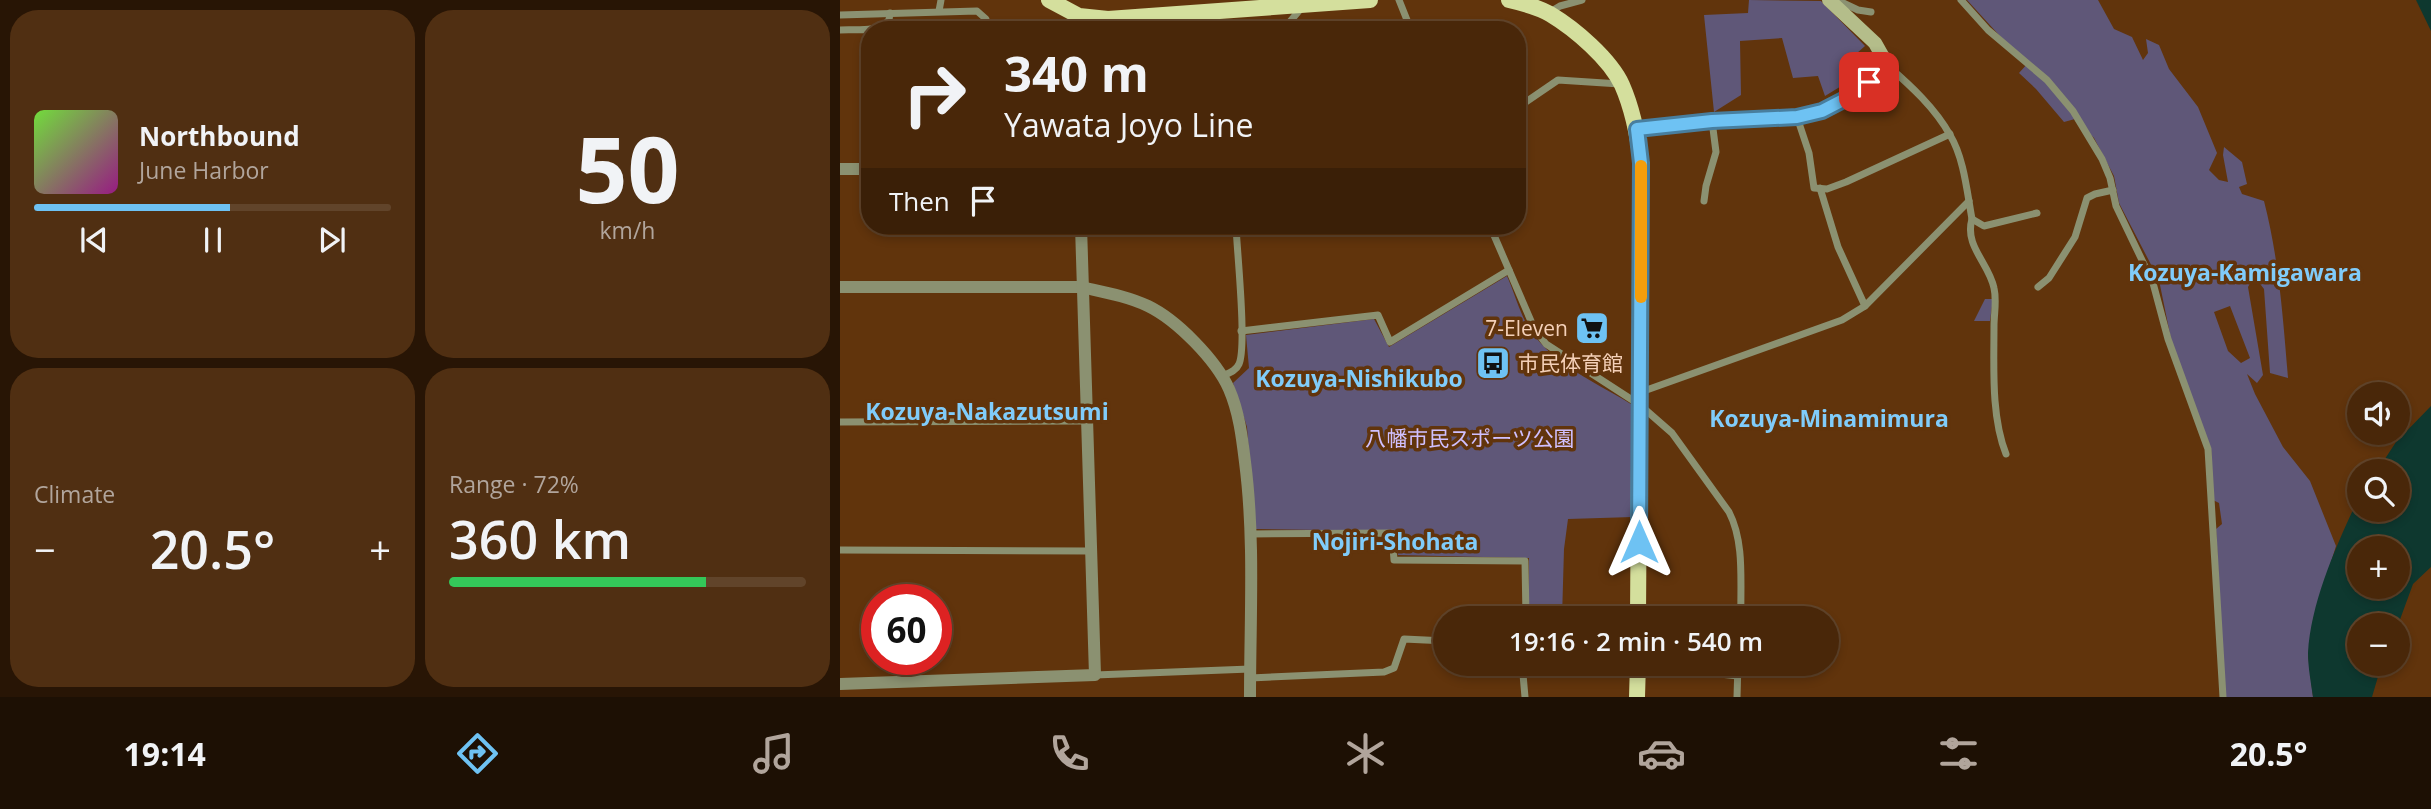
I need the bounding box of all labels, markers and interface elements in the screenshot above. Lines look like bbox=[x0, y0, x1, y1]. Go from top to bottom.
text: 340 m bbox=[1004, 40, 1149, 106]
icon: right bbox=[889, 49, 980, 140]
pin bbox=[1839, 52, 1899, 112]
icon: arrive bbox=[1850, 63, 1888, 101]
text: Yawata Joyo Line bbox=[1004, 103, 1254, 146]
text: 50 bbox=[575, 106, 680, 230]
text: Northbound bbox=[139, 118, 300, 154]
text: June Harbor bbox=[139, 154, 269, 186]
icon: arrive bbox=[964, 182, 1002, 220]
text: Then bbox=[889, 183, 950, 219]
text: km/h bbox=[600, 214, 655, 246]
icon: previous bbox=[75, 221, 113, 259]
icon: pause bbox=[194, 221, 232, 259]
icon: next bbox=[313, 221, 351, 259]
district label: Kozuya-Kamigawara bbox=[2128, 256, 2362, 288]
supermarket icon: 7-Eleven bbox=[1573, 309, 1611, 347]
place label: 7-Eleven bbox=[1485, 314, 1568, 342]
bus stop icon: 市民体育館 bbox=[1474, 344, 1512, 382]
place label: 市民体育館 bbox=[1518, 349, 1623, 377]
district label: Kozuya-Nishikubo bbox=[1255, 362, 1463, 394]
map controls bbox=[2347, 382, 2410, 676]
button: sound bbox=[2347, 382, 2410, 445]
district label: Kozuya-Nakazutsumi bbox=[865, 395, 1109, 427]
district label: Kozuya-Minamimura bbox=[1709, 402, 1949, 434]
park label: 八幡市民スポーツ公園 bbox=[1365, 424, 1575, 452]
button: search bbox=[2347, 459, 2410, 522]
text: Range · 72% bbox=[449, 468, 579, 500]
text: Climate bbox=[34, 478, 115, 510]
text: 360 km bbox=[449, 503, 631, 574]
position arrow bbox=[1602, 505, 1676, 579]
text: 20.5° bbox=[150, 513, 275, 584]
text: − bbox=[34, 523, 56, 575]
text: + bbox=[369, 523, 391, 575]
district label: Nojiri-Shohata bbox=[1312, 525, 1478, 557]
button: + bbox=[2347, 536, 2410, 599]
speed limit sign: 60 bbox=[861, 584, 952, 675]
button: − bbox=[2347, 613, 2410, 676]
text: 19:16 · 2 min · 540 m bbox=[1509, 623, 1763, 659]
icon: directions bbox=[453, 729, 502, 778]
icon: music bbox=[749, 729, 798, 778]
icon: phone bbox=[1045, 729, 1094, 778]
icon: climate bbox=[1341, 729, 1390, 778]
icon: car bbox=[1637, 729, 1686, 778]
icon: filters bbox=[1934, 729, 1983, 778]
text: 19:14 bbox=[124, 732, 206, 775]
text: 20.5° bbox=[2230, 732, 2307, 775]

